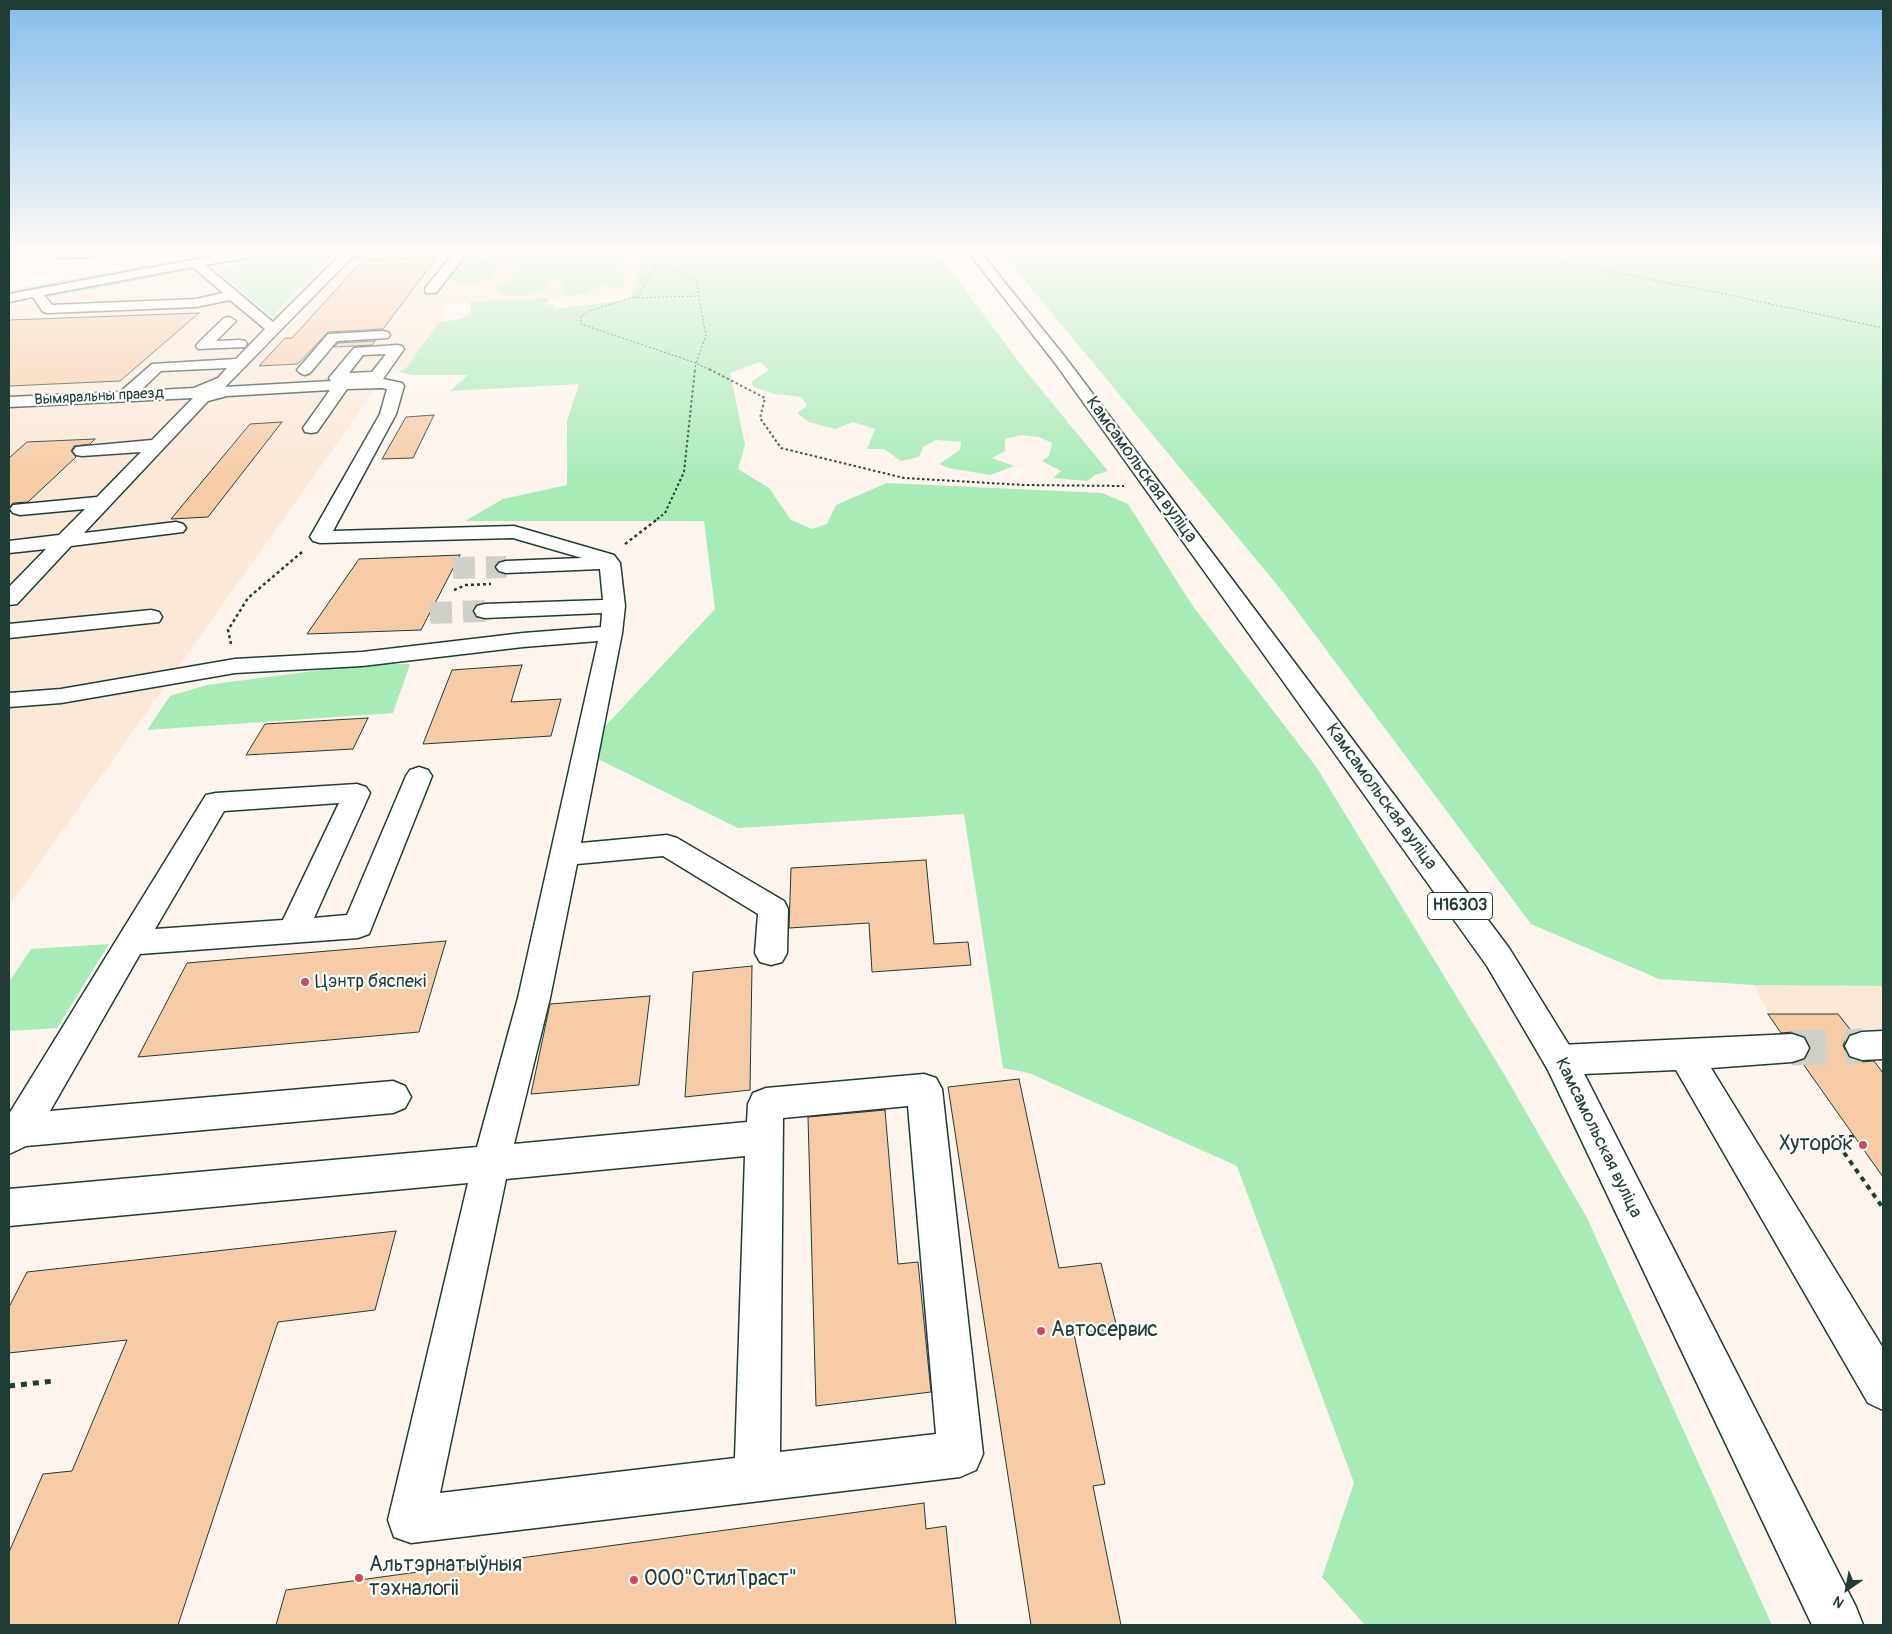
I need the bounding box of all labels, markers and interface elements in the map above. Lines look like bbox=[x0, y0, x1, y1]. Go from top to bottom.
street label: Вымяральны праезд bbox=[34, 385, 164, 409]
street label: Камсамольская вуліца bbox=[1081, 393, 1201, 547]
street label: Камсамольская вуліца bbox=[1321, 720, 1441, 874]
road number: Н16303 bbox=[1428, 892, 1492, 919]
place label: Цэнтр бяспекі bbox=[315, 971, 426, 993]
marker: Цэнтр бяспекі bbox=[299, 976, 311, 988]
street label: Камсамольская вуліца bbox=[1550, 1054, 1646, 1222]
place label: Хуторок bbox=[1779, 1132, 1853, 1158]
marker: Хуторок bbox=[1857, 1139, 1869, 1151]
place label: Автосервис bbox=[1051, 1318, 1158, 1344]
marker: Автосервис bbox=[1035, 1325, 1047, 1337]
place label: Альтэрнатыўныя тэхналогіі bbox=[369, 1553, 522, 1603]
north arrow bbox=[1822, 1564, 1872, 1614]
place label: ООО"СтилТраст" bbox=[644, 1567, 797, 1593]
marker: Альтэрнатыўныя тэхналогіі bbox=[353, 1572, 365, 1584]
marker: ООО"СтилТраст" bbox=[628, 1574, 640, 1586]
text: N bbox=[1830, 1592, 1847, 1612]

